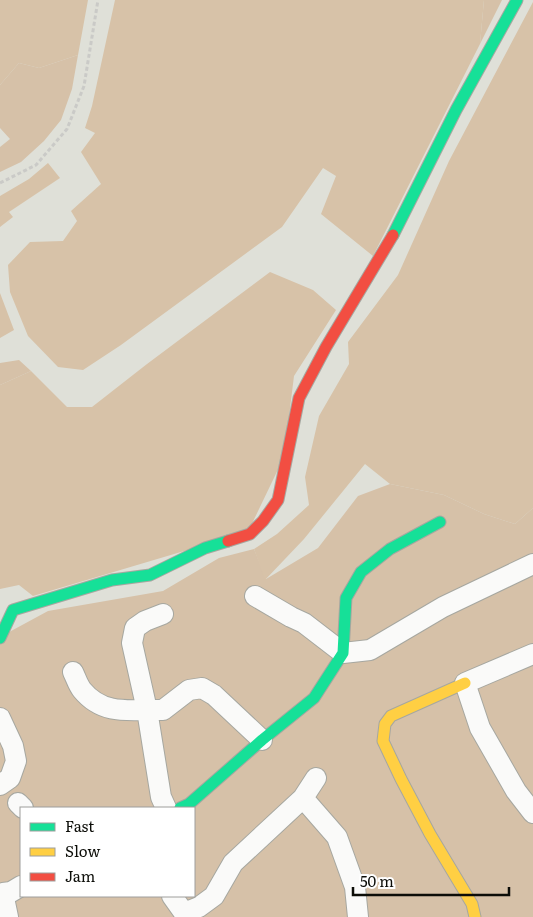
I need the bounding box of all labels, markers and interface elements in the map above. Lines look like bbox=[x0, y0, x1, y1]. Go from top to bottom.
legend bbox=[20, 807, 195, 897]
text: Fast bbox=[65, 814, 94, 837]
text: Slow bbox=[65, 839, 100, 862]
text: Jam bbox=[65, 864, 96, 887]
scale bar bbox=[353, 864, 509, 896]
text: 50 m bbox=[360, 869, 394, 892]

